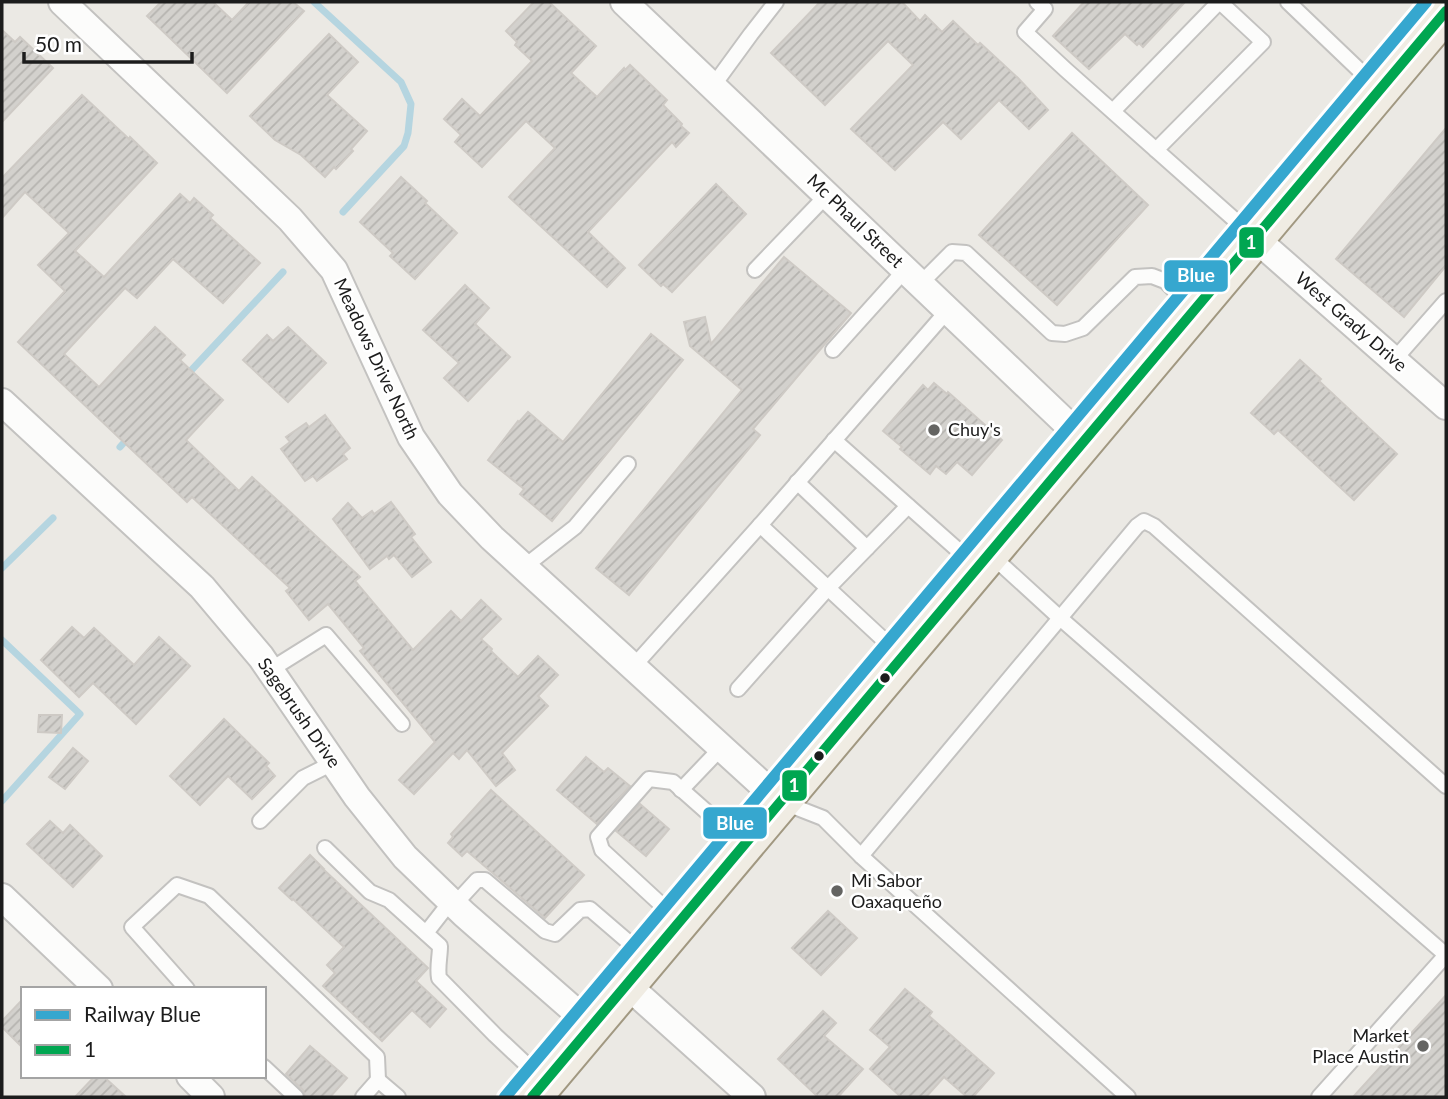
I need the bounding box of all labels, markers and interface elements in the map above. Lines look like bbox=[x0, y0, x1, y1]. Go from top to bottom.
scale bar bbox=[24, 21, 192, 65]
text: 50 m bbox=[35, 31, 82, 56]
street label: Mc Phaul Street bbox=[803, 169, 909, 272]
line badge: 1 bbox=[1238, 226, 1265, 259]
text: 1 bbox=[1245, 230, 1257, 253]
line badge: Blue bbox=[1163, 259, 1229, 293]
text: Blue bbox=[1177, 263, 1215, 286]
street label: West Grady Drive bbox=[1291, 267, 1412, 376]
street label: Meadows Drive North bbox=[330, 274, 424, 443]
place label: Chuy's bbox=[948, 418, 1001, 440]
marker: Chuy's bbox=[926, 422, 942, 438]
street label: Sagebrush Drive bbox=[254, 653, 346, 772]
unlabelled marker bbox=[878, 671, 892, 685]
unlabelled marker bbox=[812, 749, 826, 763]
line badge: 1 bbox=[781, 769, 808, 802]
text: 1 bbox=[788, 773, 800, 796]
line badge: Blue bbox=[702, 806, 768, 840]
text: Blue bbox=[716, 811, 754, 834]
place label: Mi Sabor Oaxaqueño bbox=[851, 869, 942, 912]
marker: Mi Sabor Oaxaqueño bbox=[829, 883, 845, 899]
legend bbox=[21, 987, 266, 1078]
text: Railway Blue bbox=[84, 1001, 201, 1026]
place label: Market Place Austin bbox=[1312, 1024, 1410, 1067]
text: 1 bbox=[84, 1036, 96, 1061]
marker: Market Place Austin bbox=[1415, 1038, 1431, 1054]

